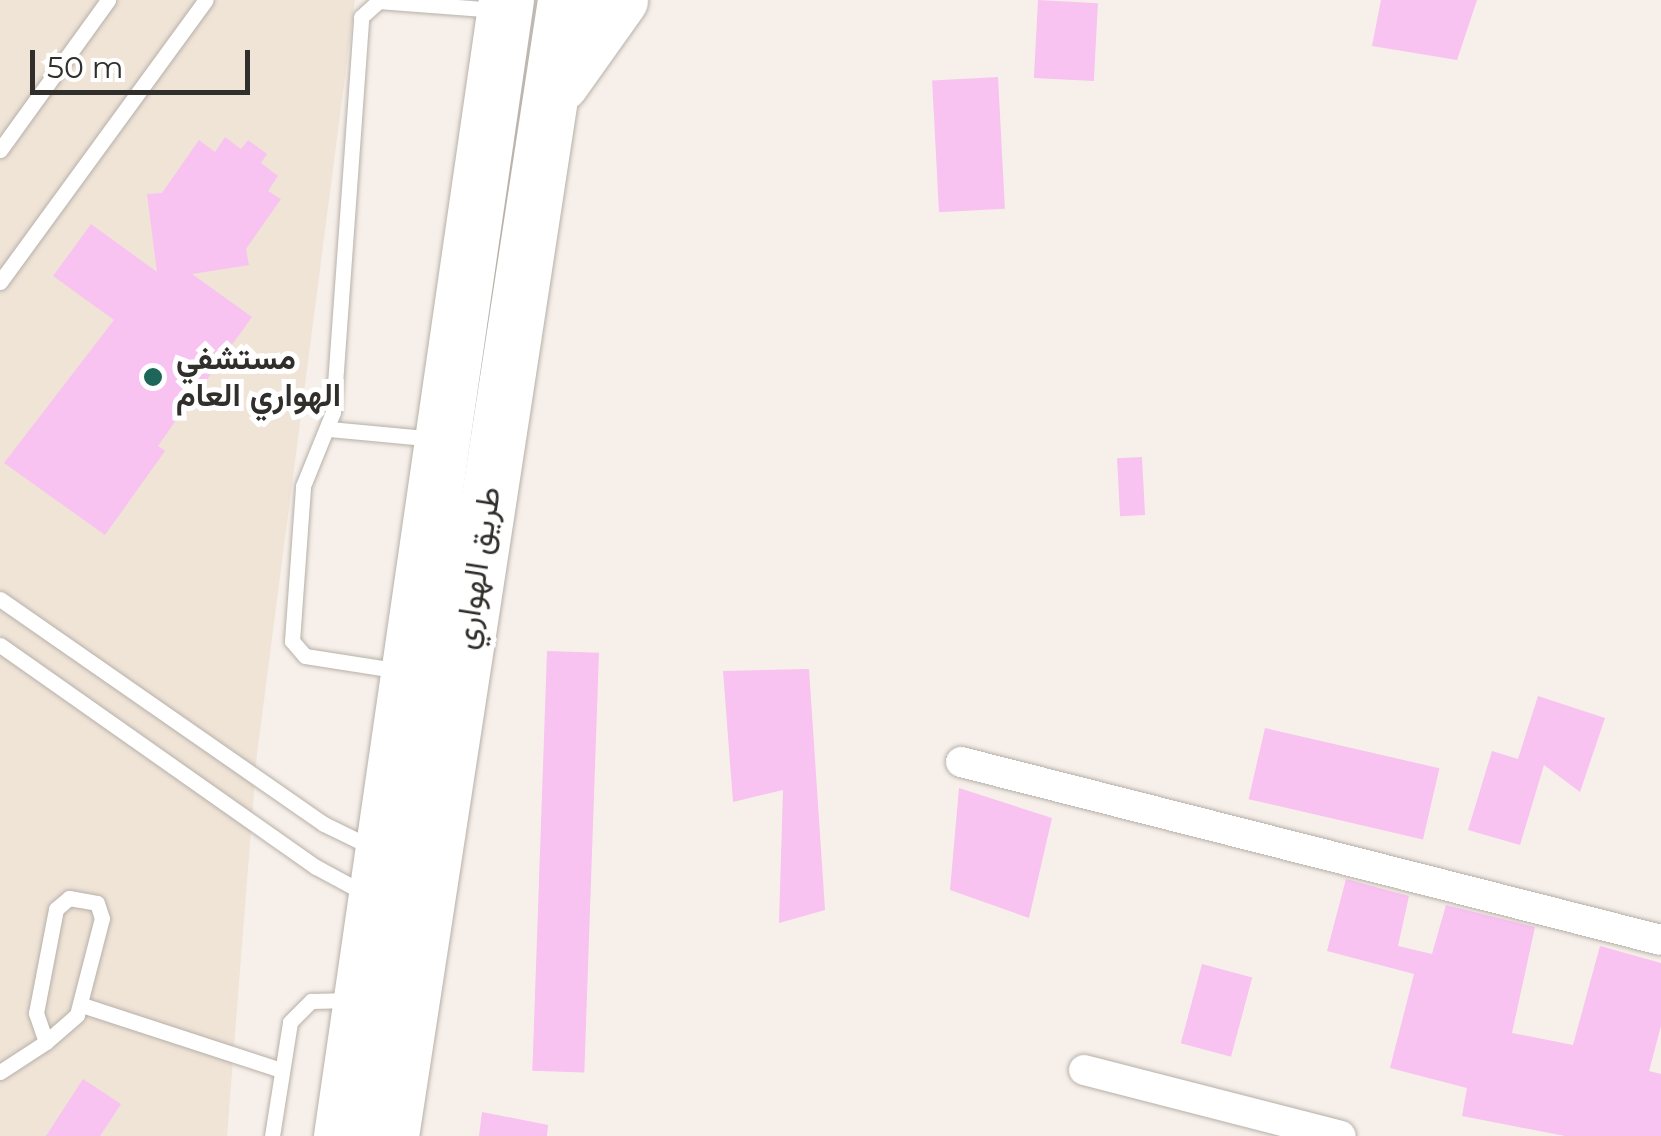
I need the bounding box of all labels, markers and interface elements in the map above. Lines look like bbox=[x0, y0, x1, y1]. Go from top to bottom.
scale bar bbox=[35, 30, 255, 92]
text: 50 m bbox=[47, 49, 124, 86]
place label: مستشفي الهواري العام bbox=[176, 340, 341, 415]
marker: مستشفي الهواري العام bbox=[140, 364, 166, 390]
street label: طريق الهواري bbox=[445, 484, 509, 652]

